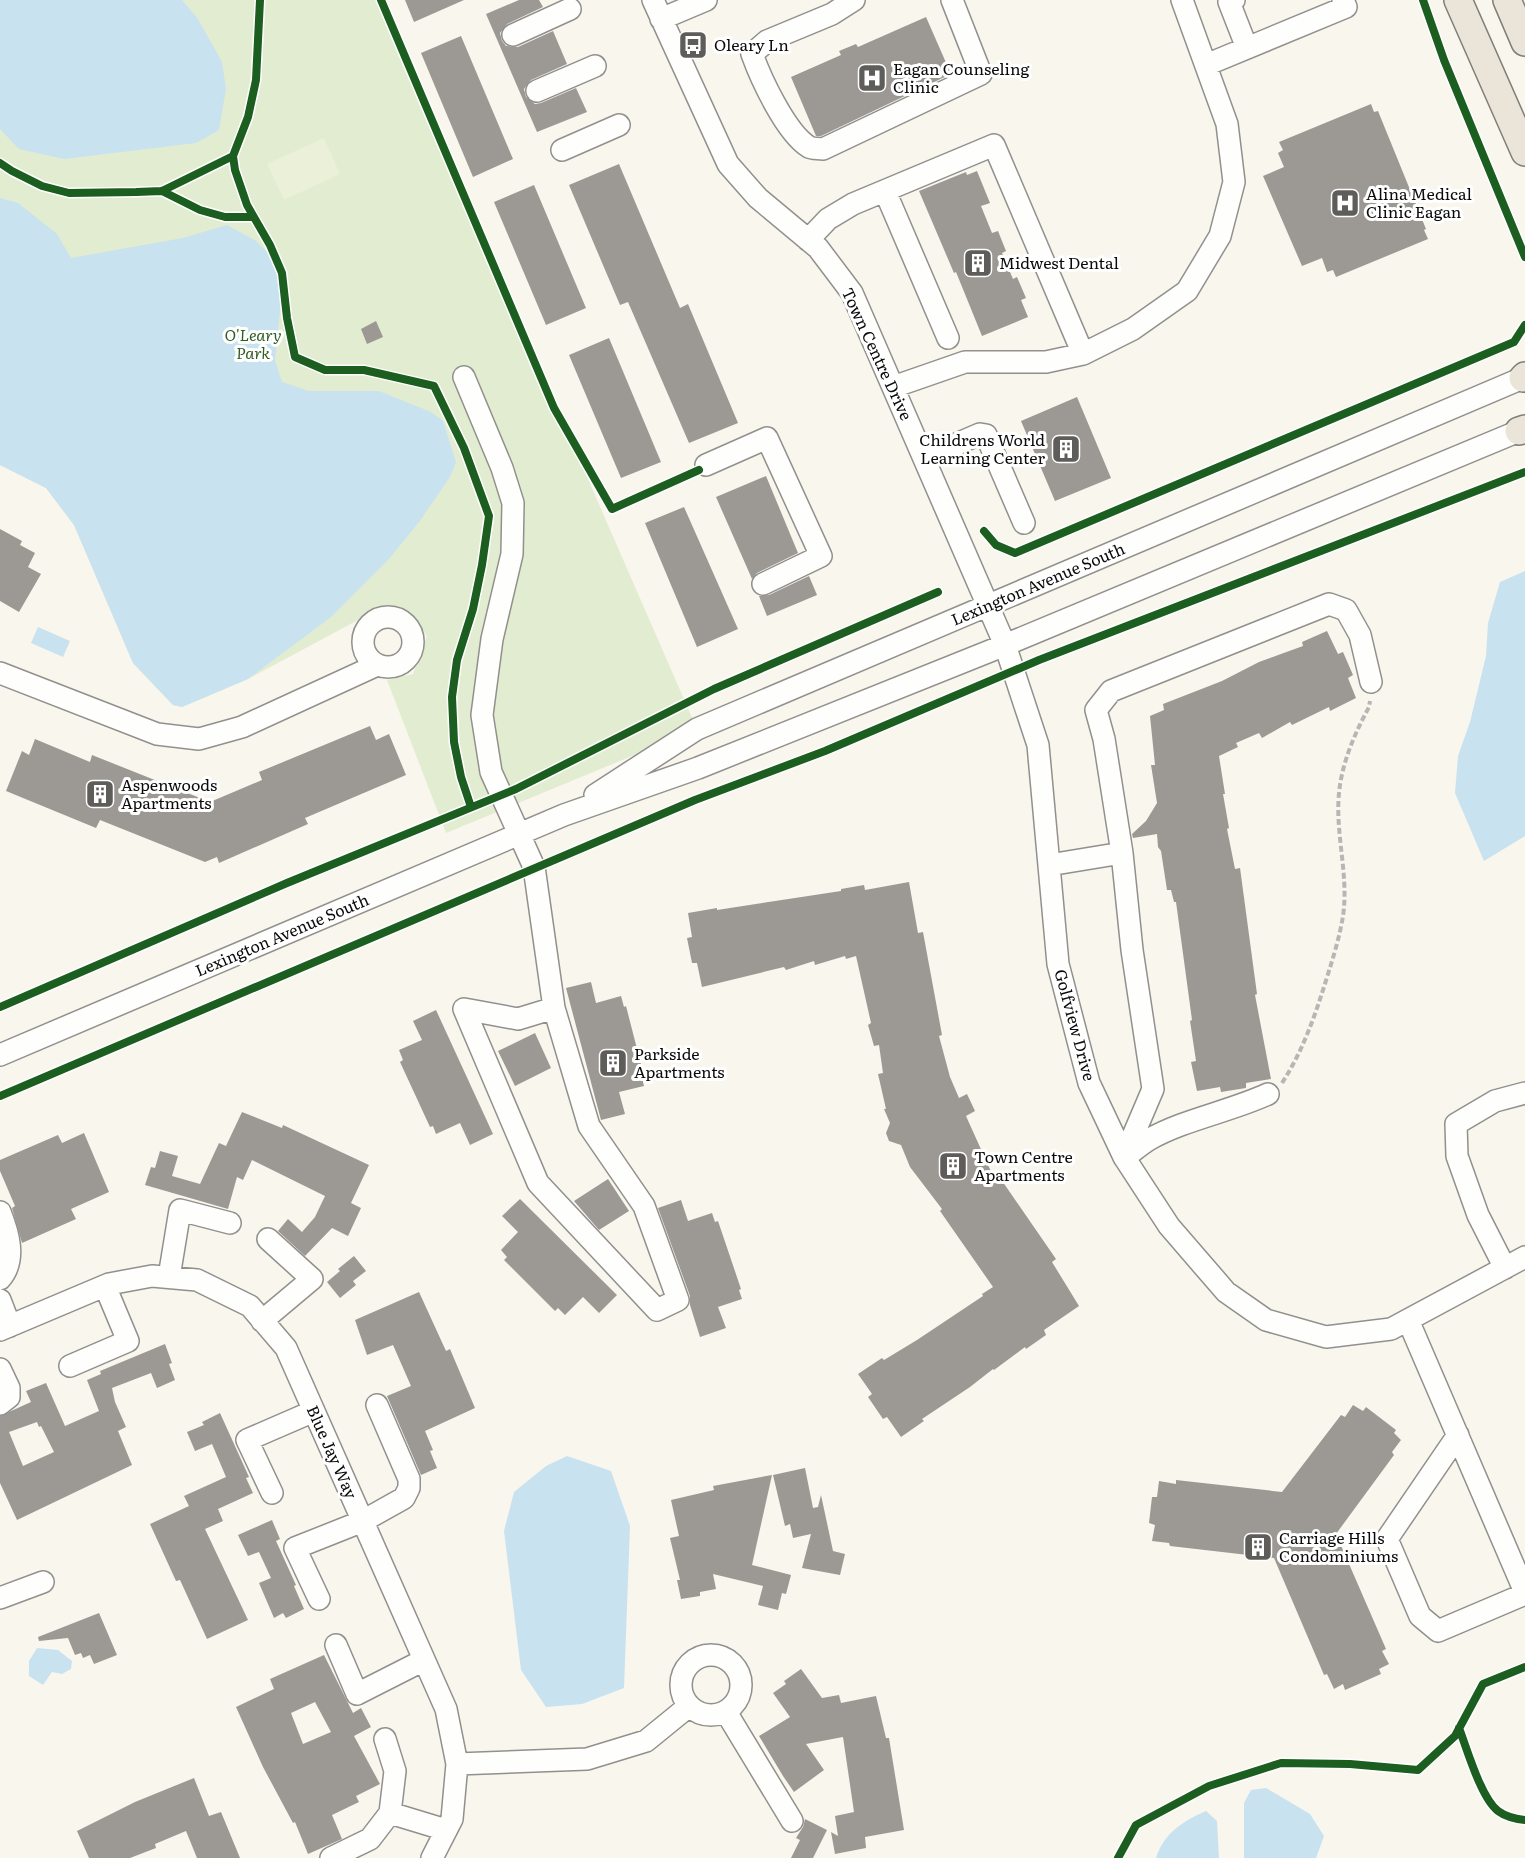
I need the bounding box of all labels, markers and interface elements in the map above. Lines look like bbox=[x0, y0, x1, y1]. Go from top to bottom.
bus stop icon: Oleary Ln bbox=[677, 29, 709, 61]
place label: Oleary Ln bbox=[714, 32, 789, 56]
place label: Eagan Counseling Clinic bbox=[893, 56, 1029, 98]
hospital icon: Eagan Counseling Clinic bbox=[856, 62, 888, 94]
place label: Alina Medical Clinic Eagan bbox=[1366, 181, 1472, 223]
hospital icon: Alina Medical Clinic Eagan bbox=[1329, 187, 1361, 219]
building icon: Midwest Dental bbox=[962, 247, 994, 279]
place label: Midwest Dental bbox=[999, 250, 1119, 274]
street label: Town Centre Drive bbox=[837, 283, 919, 424]
park label: O'Leary Park bbox=[224, 322, 282, 364]
place label: Childrens World Learning Center bbox=[919, 427, 1045, 469]
building icon: Childrens World Learning Center bbox=[1050, 433, 1082, 465]
street label: Lexington Avenue South bbox=[947, 535, 1129, 631]
place label: Aspenwoods Apartments bbox=[121, 772, 217, 814]
building icon: Aspenwoods Apartments bbox=[84, 778, 116, 810]
street label: Lexington Avenue South bbox=[191, 886, 373, 982]
street label: Golfview Drive bbox=[1050, 966, 1102, 1083]
place label: Parkside Apartments bbox=[634, 1041, 725, 1083]
building icon: Parkside Apartments bbox=[597, 1047, 629, 1079]
place label: Town Centre Apartments bbox=[974, 1144, 1073, 1186]
building icon: Town Centre Apartments bbox=[937, 1150, 969, 1182]
street label: Blue Jay Way bbox=[302, 1401, 365, 1503]
place label: Carriage Hills Condominiums bbox=[1279, 1525, 1398, 1567]
building icon: Carriage Hills Condominiums bbox=[1242, 1531, 1274, 1563]

